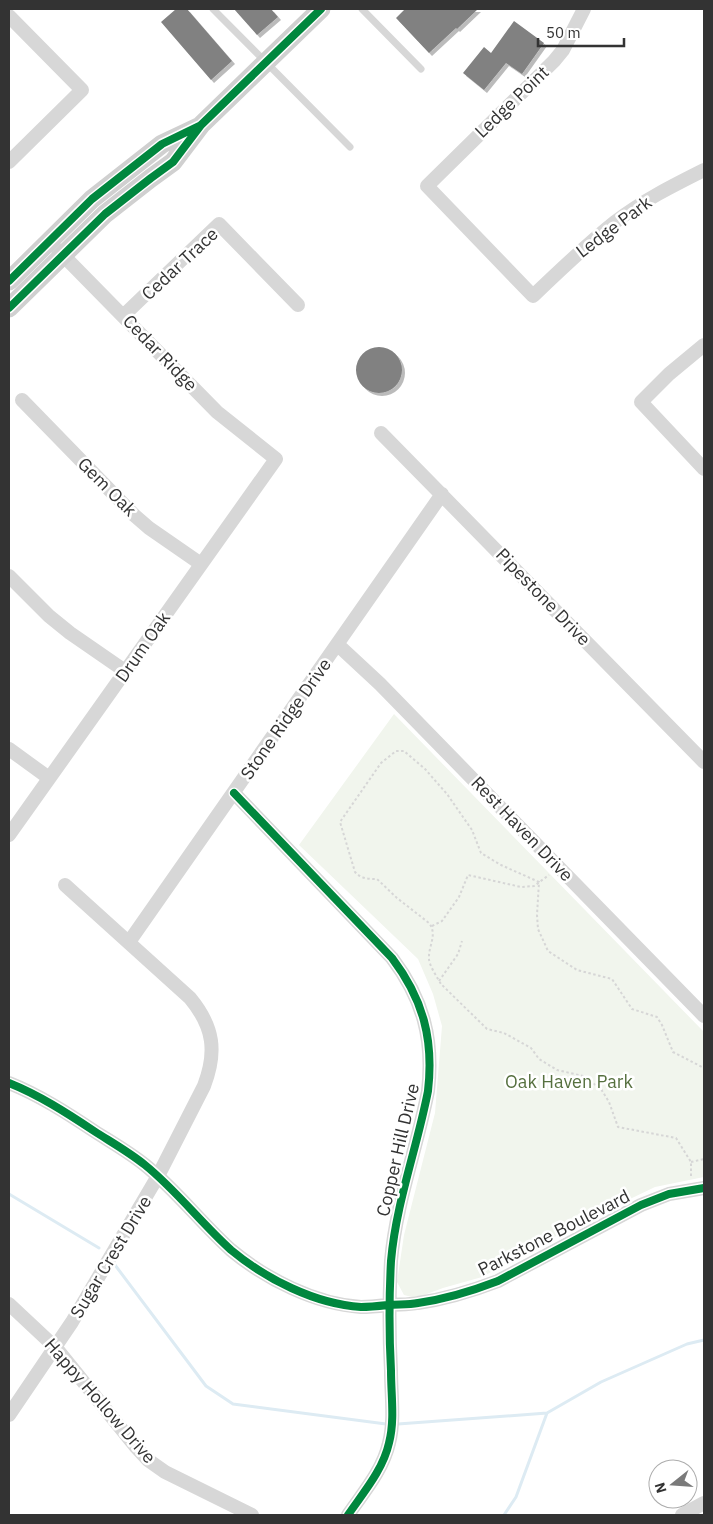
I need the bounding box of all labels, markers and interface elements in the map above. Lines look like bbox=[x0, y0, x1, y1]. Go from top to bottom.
scale bar bbox=[538, 15, 624, 47]
text: 50 m bbox=[546, 23, 581, 42]
street label: Ledge Point bbox=[470, 61, 554, 143]
street label: Ledge Park bbox=[571, 190, 657, 263]
street label: Cedar Trace bbox=[137, 222, 223, 305]
street label: Cedar Ridge bbox=[118, 310, 203, 396]
street label: Gem Oak bbox=[73, 452, 142, 521]
street label: Pipestone Drive bbox=[491, 543, 596, 650]
street label: Drum Oak bbox=[110, 607, 175, 686]
street label: Stone Ridge Drive bbox=[235, 653, 336, 784]
street label: Rest Haven Drive bbox=[466, 771, 578, 886]
park label: Oak Haven Park bbox=[505, 1070, 633, 1093]
street label: Copper Hill Drive bbox=[371, 1081, 424, 1219]
street label: Parkstone Boulevard bbox=[474, 1184, 634, 1281]
street label: Sugar Crest Drive bbox=[65, 1191, 156, 1322]
street label: Happy Hollow Drive bbox=[40, 1333, 161, 1468]
north arrow bbox=[648, 1459, 698, 1509]
text: N bbox=[650, 1480, 671, 1495]

